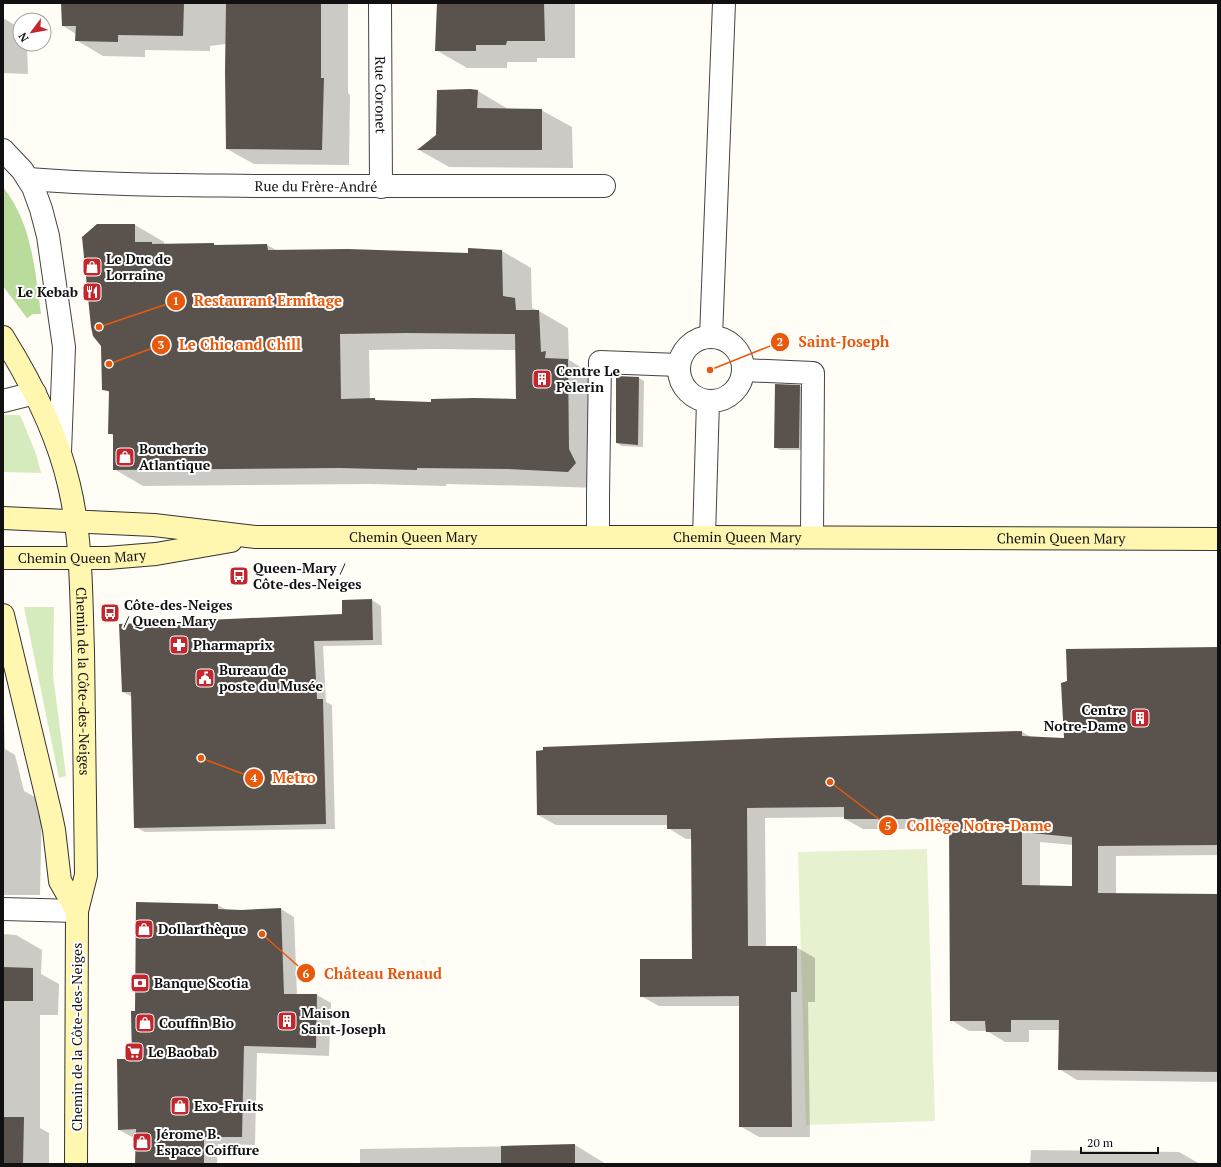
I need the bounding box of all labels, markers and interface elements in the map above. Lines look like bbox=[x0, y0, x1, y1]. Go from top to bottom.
north arrow bbox=[12, 12, 52, 52]
text: N bbox=[15, 29, 32, 45]
street label: Rue Coronet bbox=[371, 56, 391, 135]
street label: Rue du Frère-André bbox=[254, 176, 377, 196]
place label: Le Duc de Lorraine bbox=[106, 249, 171, 284]
shop icon: Le Duc de Lorraine bbox=[81, 256, 103, 278]
restaurant icon: Le Kebab bbox=[81, 281, 103, 303]
place label: Le Kebab bbox=[17, 282, 78, 301]
callout: Restaurant Ermitage bbox=[166, 287, 350, 314]
text: Restaurant Ermitage bbox=[194, 290, 342, 310]
text: 1 bbox=[173, 293, 179, 308]
callout: Saint-Joseph bbox=[770, 329, 897, 356]
callout: Le Chic and Chill bbox=[151, 331, 309, 358]
text: Saint-Joseph bbox=[799, 331, 890, 351]
text: Le Chic and Chill bbox=[179, 334, 301, 354]
text: 2 bbox=[777, 334, 784, 349]
text: 3 bbox=[158, 337, 165, 352]
place label: Centre Le Pèlerin bbox=[556, 361, 620, 396]
building icon: Centre Le Pèlerin bbox=[531, 368, 553, 390]
place label: Boucherie Atlantique bbox=[139, 439, 211, 474]
shop icon: Boucherie Atlantique bbox=[114, 446, 136, 468]
street label: Chemin Queen Mary bbox=[349, 527, 478, 546]
street label: Chemin Queen Mary bbox=[673, 527, 802, 546]
street label: Chemin Queen Mary bbox=[997, 528, 1126, 548]
street label: Chemin Queen Mary bbox=[18, 545, 148, 567]
place label: Queen-Mary / Côte-des-Neiges bbox=[253, 558, 362, 593]
bus stop icon: Queen-Mary / Côte-des-Neiges bbox=[228, 565, 250, 587]
street label: Chemin de la Côte-des-Neiges bbox=[72, 587, 95, 776]
place label: Côte-des-Neiges / Queen-Mary bbox=[123, 595, 233, 630]
bus stop icon: Côte-des-Neiges / Queen-Mary bbox=[99, 602, 121, 624]
pharmacy icon: Pharmaprix bbox=[168, 634, 190, 656]
place label: Pharmaprix bbox=[193, 635, 273, 654]
place label: Bureau de poste du Musée bbox=[219, 660, 324, 695]
public building icon: Bureau de poste du Musée bbox=[194, 667, 216, 689]
place label: Centre Notre-Dame bbox=[1044, 700, 1126, 735]
building icon: Centre Notre-Dame bbox=[1129, 707, 1151, 729]
callout: Metro bbox=[244, 765, 323, 792]
text: Metro bbox=[272, 767, 316, 787]
text: 4 bbox=[251, 770, 258, 785]
callout: Collège Notre-Dame bbox=[878, 812, 1059, 839]
text: Collège Notre-Dame bbox=[906, 815, 1052, 835]
text: 5 bbox=[885, 818, 891, 833]
shop icon: Dollarthèque bbox=[133, 918, 155, 940]
place label: Dollarthèque bbox=[158, 919, 247, 938]
street label: Chemin de la Côte-des-Neiges bbox=[67, 943, 86, 1131]
callout: Château Renaud bbox=[296, 960, 450, 987]
text: Château Renaud bbox=[324, 963, 442, 983]
text: 6 bbox=[303, 966, 310, 981]
bank icon: Banque Scotia bbox=[129, 972, 151, 994]
place label: Banque Scotia bbox=[154, 973, 249, 992]
place label: Maison Saint-Joseph bbox=[301, 1003, 386, 1038]
building icon: Maison Saint-Joseph bbox=[276, 1010, 298, 1032]
shop icon: Couffin Bio bbox=[134, 1012, 156, 1034]
place label: Couffin Bio bbox=[159, 1013, 234, 1032]
supermarket icon: Le Baobab bbox=[123, 1041, 145, 1063]
place label: Le Baobab bbox=[148, 1042, 217, 1061]
shop icon: Exo-Fruits bbox=[169, 1095, 191, 1117]
place label: Exo-Fruits bbox=[194, 1096, 264, 1115]
place label: Jérome B. Espace Coiffure bbox=[156, 1124, 260, 1159]
scale bar bbox=[1081, 1129, 1158, 1155]
shop icon: Jérome B. Espace Coiffure bbox=[131, 1131, 153, 1153]
text: 20 m bbox=[1087, 1135, 1114, 1150]

